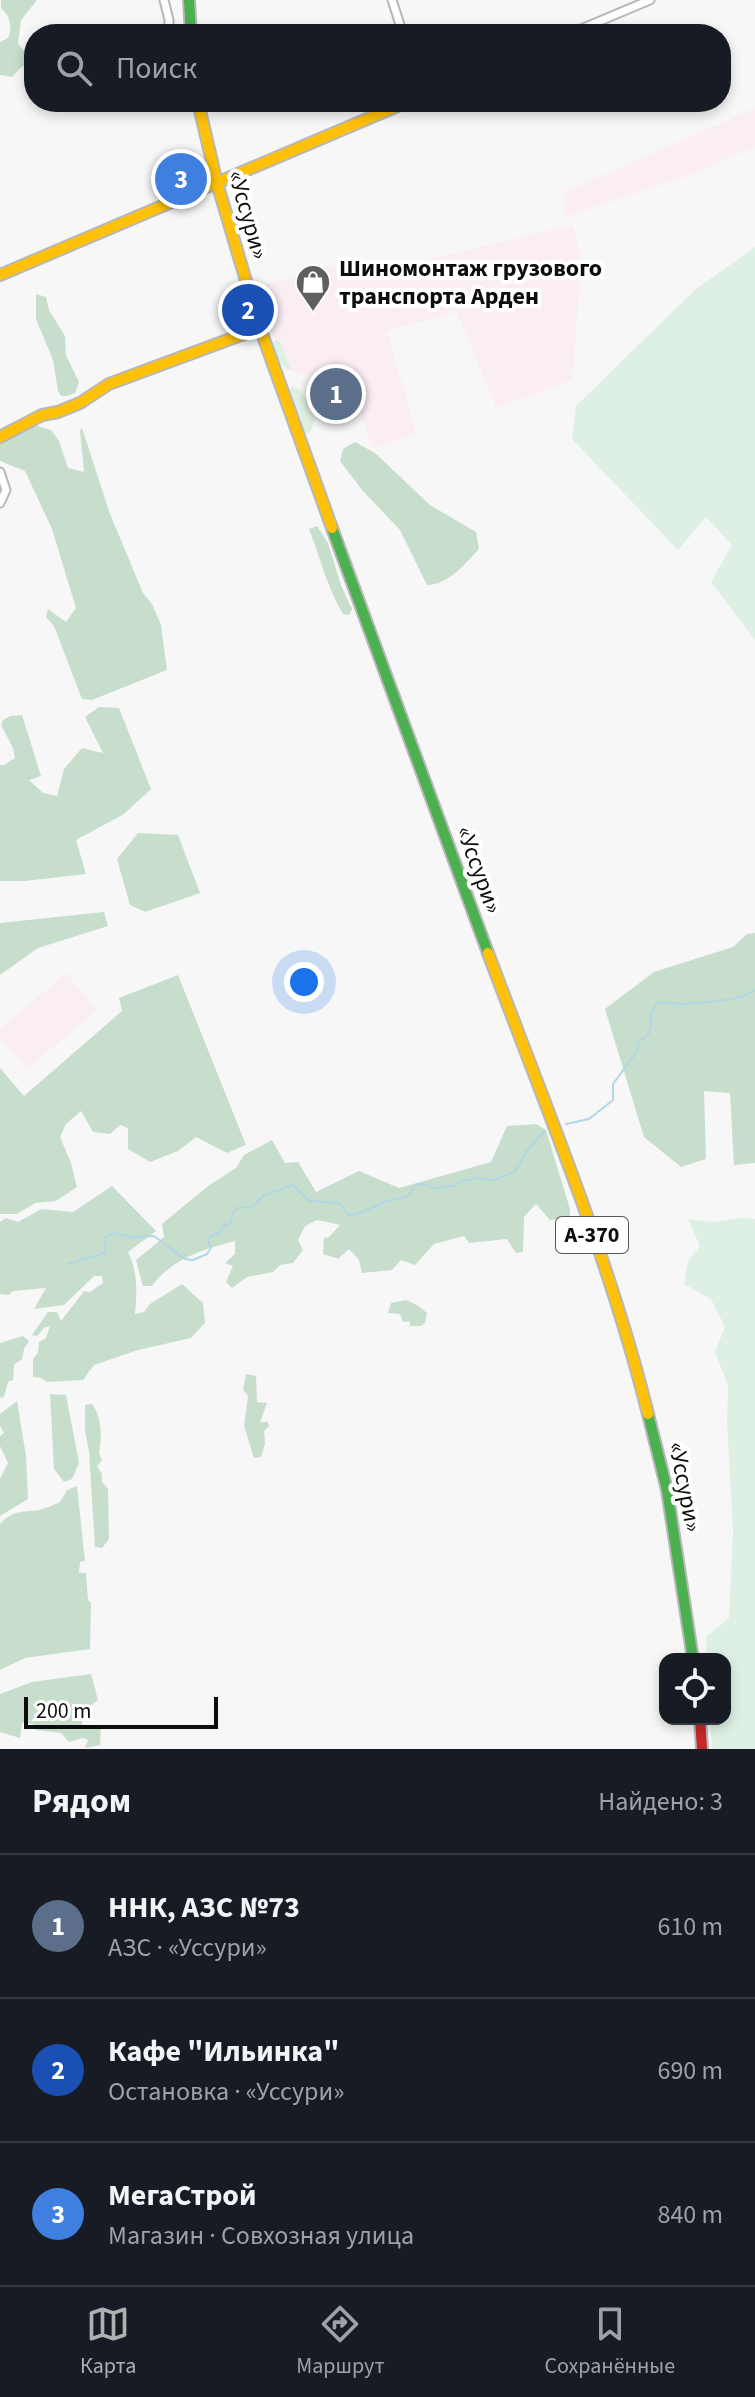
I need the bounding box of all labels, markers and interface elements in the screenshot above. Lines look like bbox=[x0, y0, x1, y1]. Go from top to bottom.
search box bbox=[24, 24, 731, 112]
icon: search bbox=[52, 46, 96, 90]
text: Поиск bbox=[116, 47, 197, 90]
pin: 3 bbox=[155, 149, 207, 209]
street label: «Уссури» bbox=[219, 166, 277, 264]
place label: Шиномонтаж грузового транспорта Арден bbox=[339, 251, 602, 314]
shop icon: Шиномонтаж грузового транспорта Арден bbox=[294, 263, 332, 313]
pin: 2 bbox=[222, 280, 274, 340]
pin: 1 bbox=[310, 364, 362, 424]
street label: «Уссури» bbox=[447, 821, 511, 919]
your location bbox=[284, 962, 324, 1002]
road number: А-370 bbox=[556, 1217, 628, 1253]
street label: «Уссури» bbox=[659, 1439, 711, 1535]
map controls bbox=[659, 1653, 731, 1725]
button: locate bbox=[659, 1653, 731, 1725]
scale bar bbox=[24, 1693, 218, 1729]
text: 200 m bbox=[36, 1695, 91, 1727]
text: Рядом bbox=[32, 1777, 131, 1826]
text: Найдено: 3 bbox=[598, 1783, 723, 1820]
text: ННК, АЗС №73 bbox=[108, 1886, 300, 1929]
text: 1 bbox=[51, 1908, 65, 1945]
text: 610 m bbox=[657, 1908, 723, 1945]
text: АЗС · «Уссури» bbox=[108, 1929, 267, 1966]
text: Кафе "Ильинка" bbox=[108, 2030, 339, 2073]
text: 2 bbox=[51, 2052, 65, 2089]
text: 690 m bbox=[657, 2052, 723, 2089]
text: Остановка · «Уссури» bbox=[108, 2073, 344, 2110]
text: МегаСтрой bbox=[108, 2174, 256, 2217]
text: 3 bbox=[51, 2196, 65, 2233]
text: 840 m bbox=[657, 2196, 723, 2233]
text: Магазин · Совхозная улица bbox=[108, 2217, 414, 2254]
tab: Карта bbox=[80, 2302, 136, 2382]
tab: Маршрут bbox=[296, 2302, 385, 2382]
tab: Сохранённые bbox=[544, 2302, 675, 2382]

